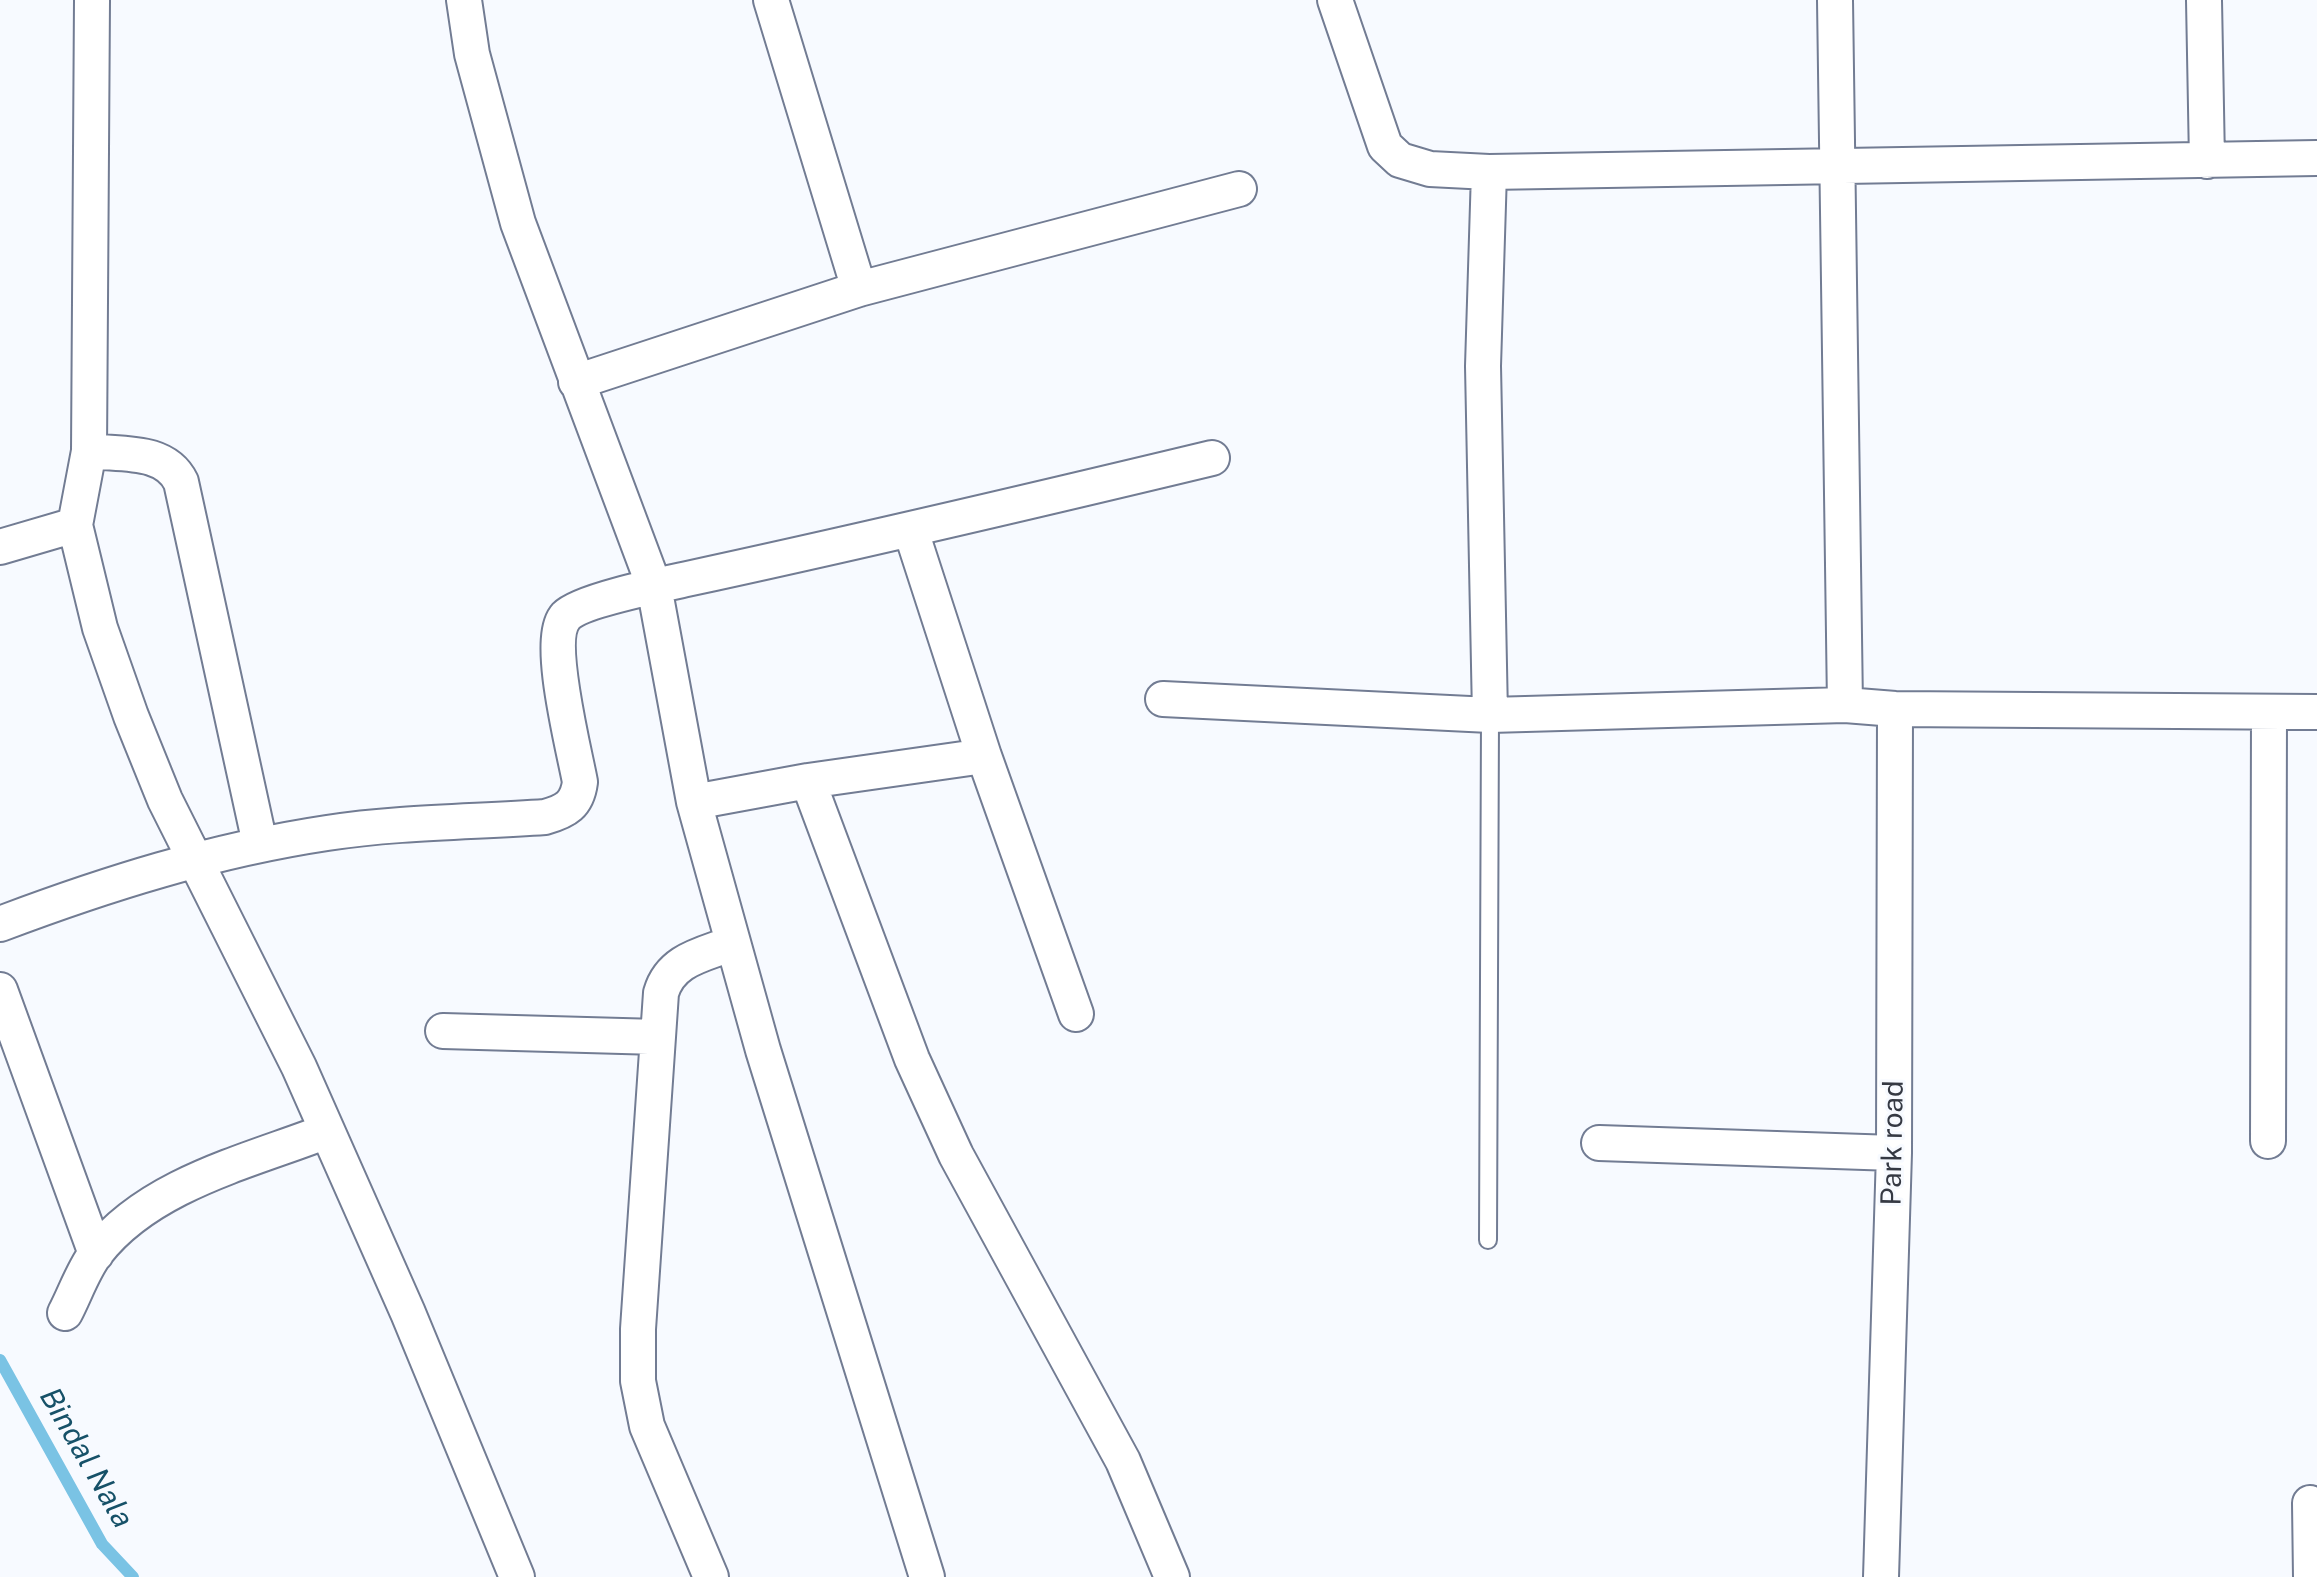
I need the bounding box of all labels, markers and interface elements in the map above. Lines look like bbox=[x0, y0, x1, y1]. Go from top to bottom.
street label: Park road bbox=[1875, 1080, 1911, 1206]
water label: Bindal Nala bbox=[32, 1382, 140, 1534]

